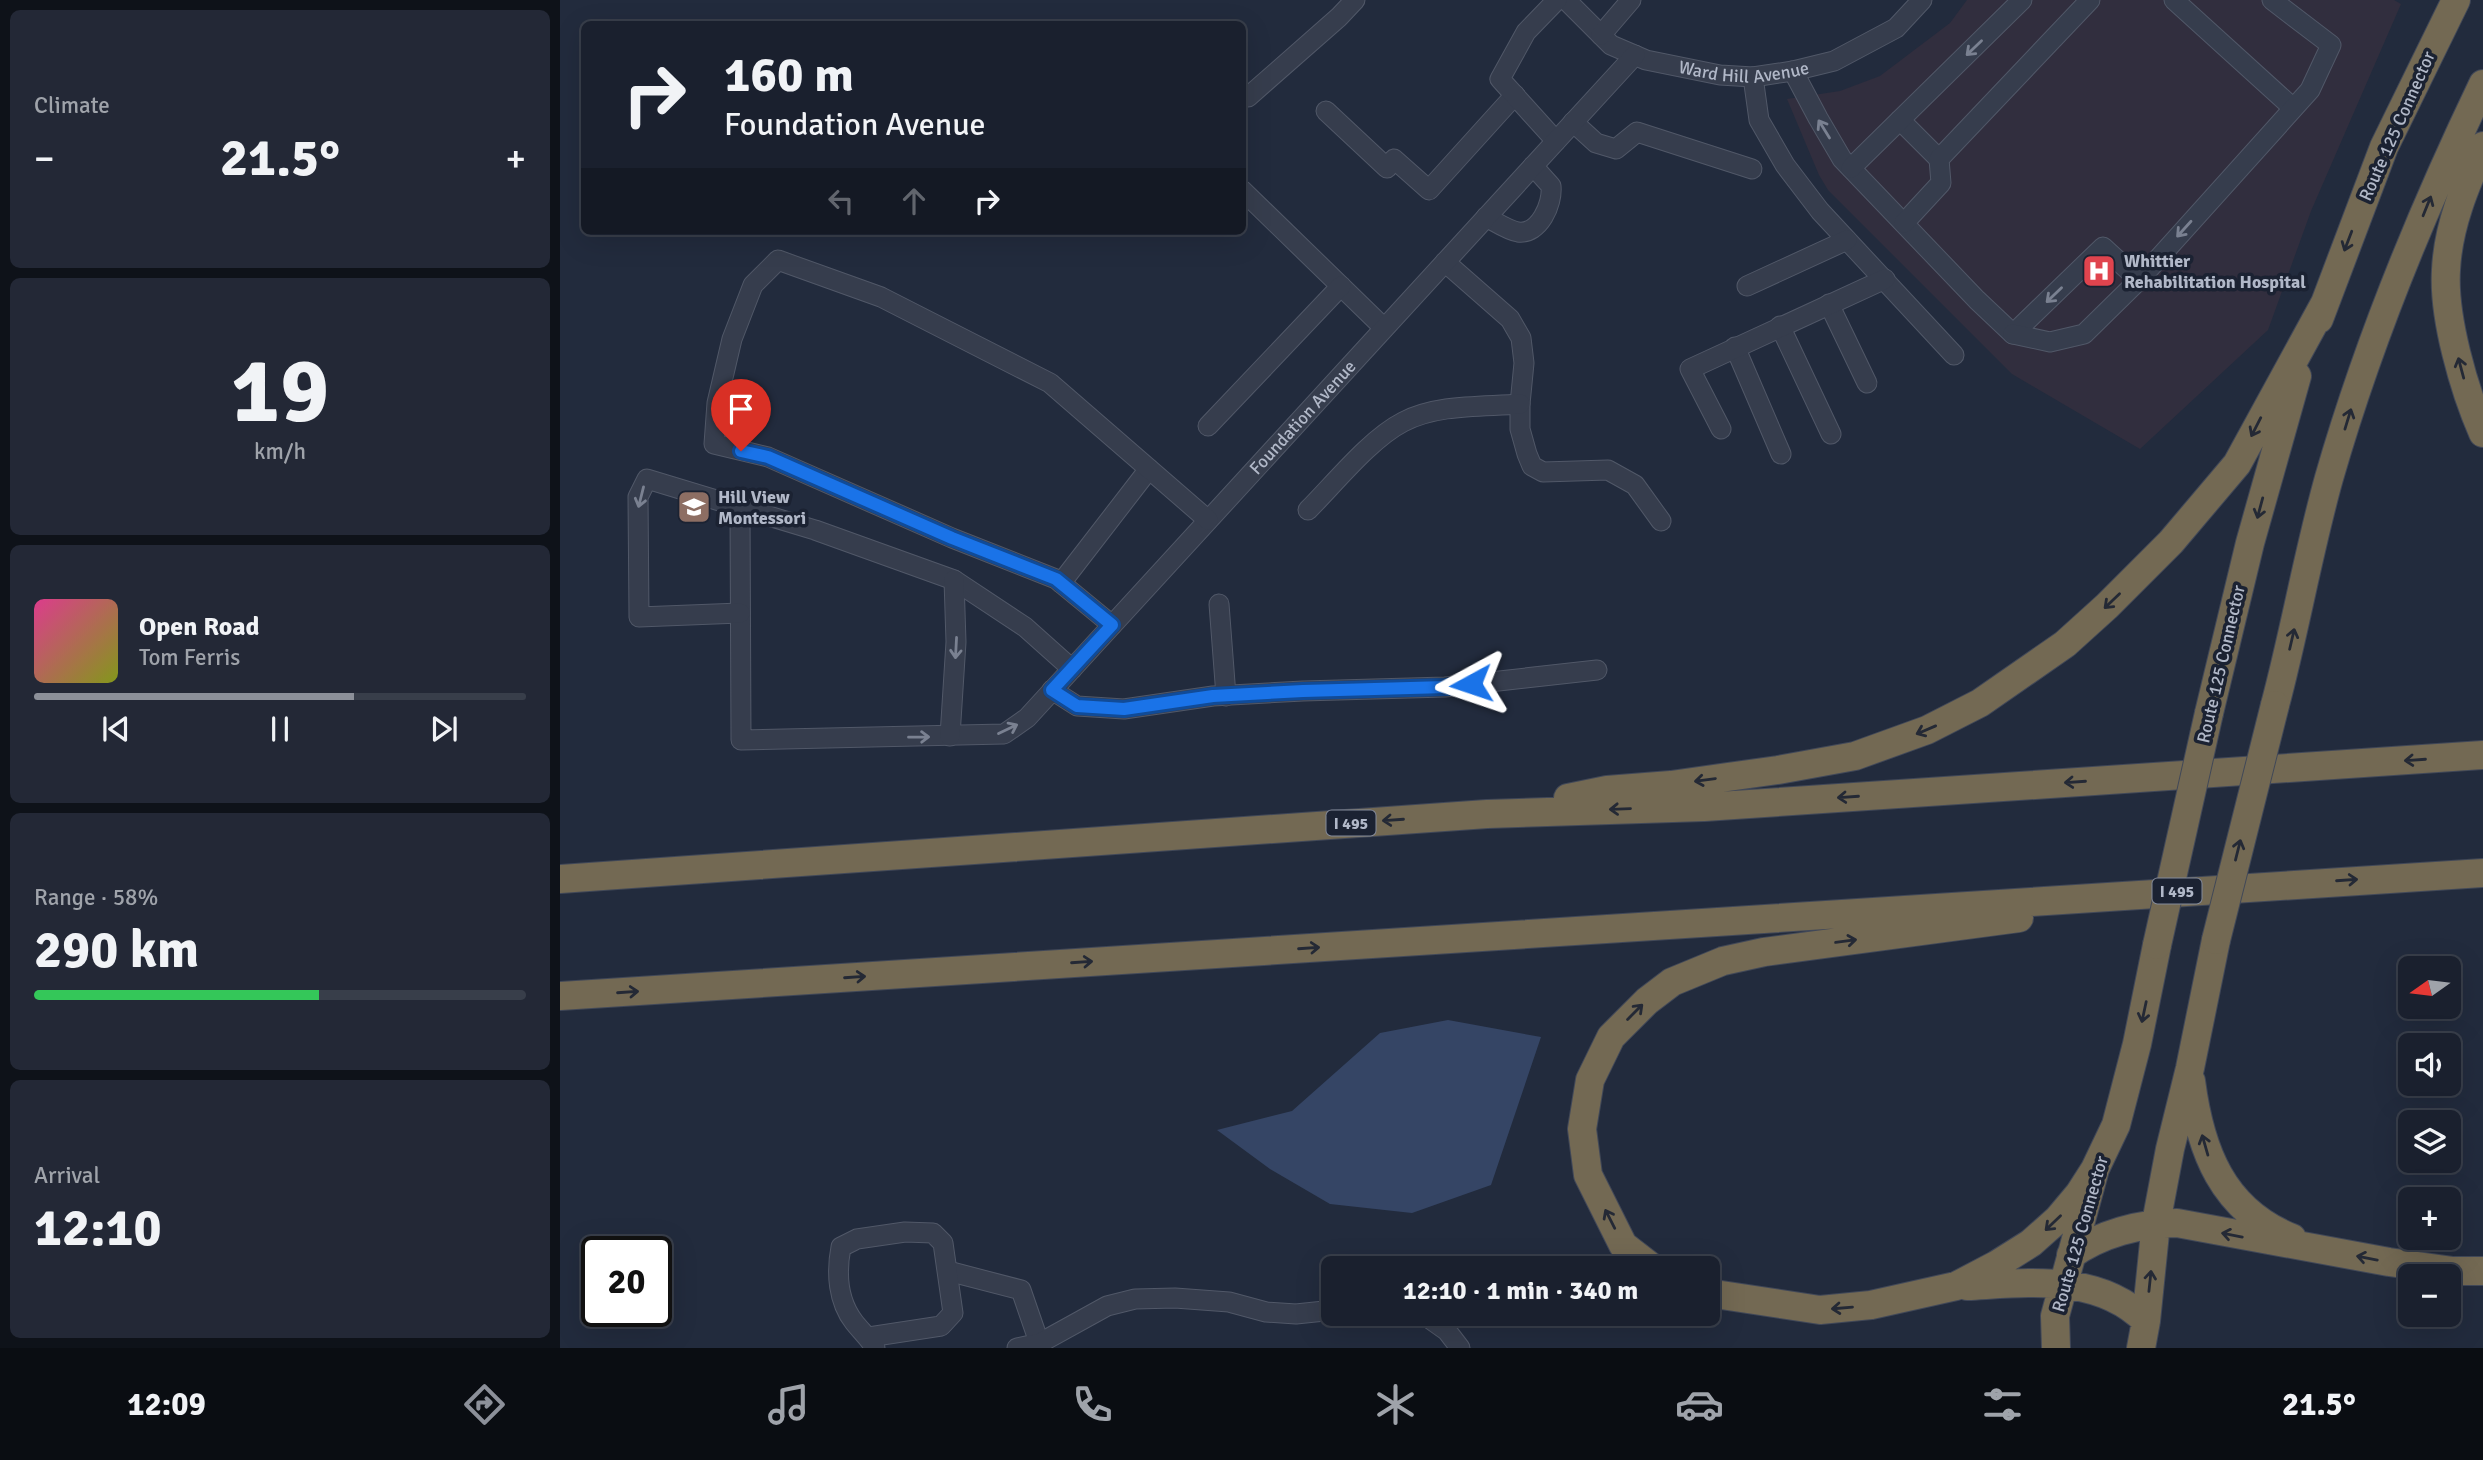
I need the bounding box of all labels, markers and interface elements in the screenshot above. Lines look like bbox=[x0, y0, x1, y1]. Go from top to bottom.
one-way arrow bbox=[1965, 40, 1982, 57]
text: 160 m bbox=[724, 45, 854, 105]
street label: Route 125 Connector bbox=[2354, 47, 2440, 204]
icon: right bbox=[609, 49, 700, 140]
street label: Ward Hill Avenue bbox=[1677, 56, 1811, 88]
text: Climate bbox=[34, 91, 110, 120]
text: Foundation Avenue bbox=[724, 105, 986, 144]
one-way arrow bbox=[1817, 120, 1831, 140]
text: 21.5° bbox=[220, 126, 340, 190]
text: − bbox=[34, 135, 55, 182]
text: + bbox=[505, 135, 526, 182]
icon: left bbox=[822, 182, 860, 220]
icon: ahead bbox=[895, 182, 933, 220]
icon: right bbox=[968, 182, 1006, 220]
one-way arrow bbox=[2421, 195, 2434, 217]
one-way arrow bbox=[2176, 220, 2192, 238]
one-way arrow bbox=[2341, 230, 2354, 252]
place label: Whittier Rehabilitation Hospital bbox=[2124, 250, 2306, 293]
hospital icon: Whittier Rehabilitation Hospital bbox=[2080, 252, 2118, 290]
one-way arrow bbox=[2045, 286, 2062, 303]
text: 19 bbox=[231, 335, 329, 448]
street label: Foundation Avenue bbox=[1245, 356, 1361, 479]
one-way arrow bbox=[2454, 357, 2467, 380]
pin bbox=[711, 379, 771, 451]
icon: arrive bbox=[722, 390, 760, 428]
one-way arrow bbox=[2342, 408, 2355, 430]
one-way arrow bbox=[2249, 416, 2263, 436]
text: km/h bbox=[254, 437, 306, 466]
one-way arrow bbox=[634, 486, 647, 508]
place label: Hill View Montessori bbox=[718, 486, 806, 529]
school or university icon: Hill View Montessori bbox=[675, 488, 713, 526]
one-way arrow bbox=[2253, 496, 2266, 518]
street label: Route 125 Connector bbox=[2192, 583, 2250, 745]
one-way arrow bbox=[2104, 592, 2121, 609]
text: Open Road bbox=[139, 611, 260, 643]
one-way arrow bbox=[2286, 628, 2299, 651]
one-way arrow bbox=[949, 637, 962, 660]
text: Tom Ferris bbox=[139, 643, 240, 672]
position arrow bbox=[1434, 647, 1508, 721]
icon: previous bbox=[97, 710, 135, 748]
icon: pause bbox=[261, 710, 299, 748]
icon: next bbox=[425, 710, 463, 748]
one-way arrow bbox=[997, 722, 1018, 735]
one-way arrow bbox=[1916, 724, 1937, 737]
one-way arrow bbox=[908, 730, 931, 743]
one-way arrow bbox=[2404, 753, 2427, 766]
one-way arrow bbox=[1694, 774, 1717, 787]
one-way arrow bbox=[2064, 776, 2086, 789]
one-way arrow bbox=[1837, 791, 1859, 804]
one-way arrow bbox=[1609, 803, 1632, 816]
road number: I 495 bbox=[1326, 810, 1376, 836]
one-way arrow bbox=[1382, 814, 1405, 827]
one-way arrow bbox=[2232, 839, 2245, 862]
one-way arrow bbox=[2335, 874, 2358, 887]
road number: I 495 bbox=[2152, 878, 2202, 904]
text: Range · 58% bbox=[34, 883, 158, 912]
text: 290 km bbox=[34, 918, 199, 982]
one-way arrow bbox=[1834, 935, 1857, 948]
one-way arrow bbox=[1297, 941, 1320, 954]
one-way arrow bbox=[1070, 955, 1093, 968]
north arrow bbox=[2398, 956, 2460, 1018]
map controls bbox=[2398, 956, 2461, 1327]
one-way arrow bbox=[843, 970, 866, 983]
one-way arrow bbox=[616, 985, 639, 998]
one-way arrow bbox=[2136, 1000, 2150, 1023]
one-way arrow bbox=[1627, 1004, 1644, 1021]
button: sound bbox=[2398, 1033, 2461, 1096]
button: layers bbox=[2398, 1110, 2461, 1173]
one-way arrow bbox=[2198, 1134, 2211, 1156]
street label: Route 125 Connector bbox=[2047, 1153, 2113, 1315]
text: Arrival bbox=[34, 1161, 100, 1190]
button: + bbox=[2398, 1187, 2461, 1250]
text: 12:10 bbox=[34, 1196, 162, 1260]
one-way arrow bbox=[1603, 1209, 1617, 1230]
one-way arrow bbox=[2045, 1214, 2062, 1231]
one-way arrow bbox=[2221, 1228, 2244, 1241]
speed limit sign: 20 bbox=[581, 1236, 672, 1327]
one-way arrow bbox=[2356, 1251, 2379, 1264]
button: − bbox=[2398, 1264, 2461, 1327]
one-way arrow bbox=[2144, 1270, 2157, 1292]
text: 12:10 · 1 min · 340 m bbox=[1403, 1275, 1638, 1307]
one-way arrow bbox=[1832, 1302, 1854, 1315]
icon: directions bbox=[460, 1380, 509, 1429]
icon: music bbox=[764, 1380, 813, 1429]
icon: phone bbox=[1068, 1380, 1117, 1429]
icon: climate bbox=[1371, 1380, 1420, 1429]
icon: car bbox=[1675, 1380, 1724, 1429]
icon: filters bbox=[1978, 1380, 2027, 1429]
text: 12:09 bbox=[127, 1385, 206, 1424]
text: 21.5° bbox=[2282, 1385, 2356, 1424]

